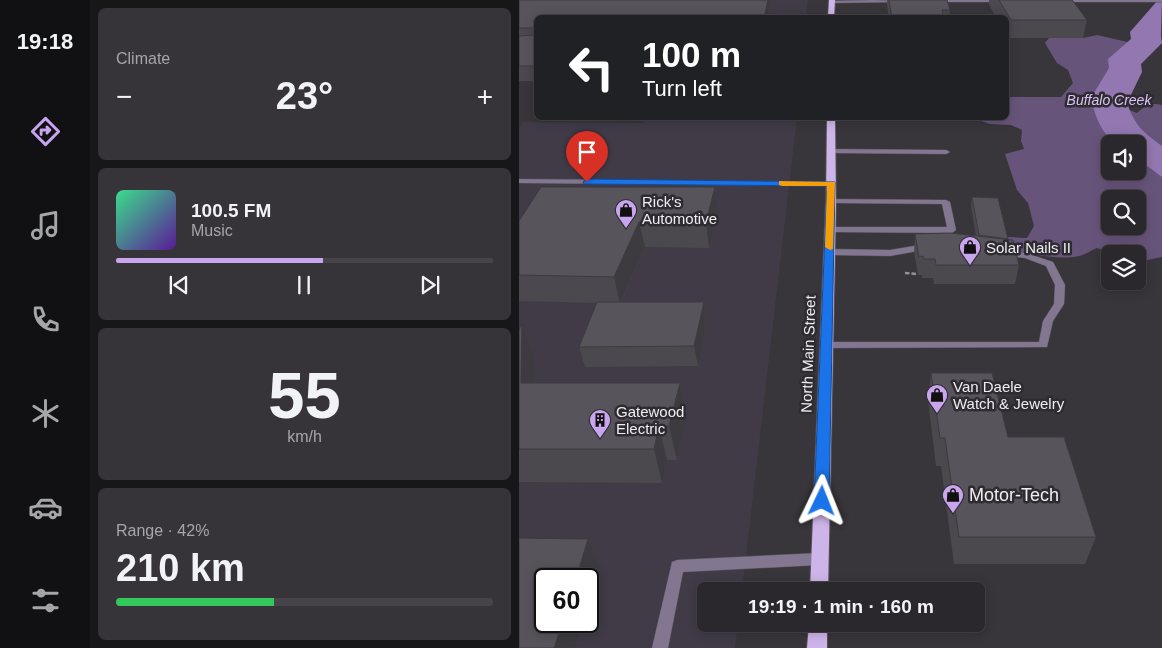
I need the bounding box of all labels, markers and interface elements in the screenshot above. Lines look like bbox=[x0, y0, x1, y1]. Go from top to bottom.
text: 19:18 bbox=[17, 29, 73, 54]
icon: left bbox=[559, 35, 624, 100]
text: 100 m bbox=[642, 35, 741, 74]
text: Climate bbox=[116, 50, 170, 67]
text: 23° bbox=[276, 75, 333, 117]
text: Turn left bbox=[642, 76, 722, 101]
text: − bbox=[116, 81, 132, 112]
text: + bbox=[477, 81, 493, 112]
water label: Buffalo Creek bbox=[1067, 92, 1152, 108]
icon: directions bbox=[28, 114, 63, 149]
pin bbox=[566, 131, 608, 182]
map controls bbox=[1101, 135, 1146, 290]
button: sound bbox=[1101, 135, 1146, 180]
icon: arrive bbox=[573, 138, 601, 166]
button: search bbox=[1101, 190, 1146, 235]
place label: Rick's Automotive bbox=[642, 193, 717, 227]
shop icon: Rick's Automotive bbox=[614, 198, 638, 229]
text: 100.5 FM bbox=[191, 200, 271, 221]
icon: music bbox=[28, 208, 63, 243]
text: Music bbox=[191, 222, 233, 239]
shop icon: Solar Nails II bbox=[958, 235, 982, 266]
place label: Solar Nails II bbox=[986, 239, 1071, 256]
button: layers bbox=[1101, 245, 1146, 290]
icon: previous bbox=[165, 271, 193, 299]
icon: pause bbox=[290, 271, 318, 299]
icon: next bbox=[416, 271, 444, 299]
street label: North Main Street bbox=[797, 294, 819, 413]
icon: phone bbox=[28, 302, 63, 337]
text: 55 bbox=[268, 359, 341, 432]
place label: Van Daele Watch & Jewelry bbox=[953, 378, 1065, 412]
shop icon: Van Daele Watch & Jewelry bbox=[925, 383, 949, 414]
icon: climate bbox=[28, 396, 63, 431]
place label: Gatewood Electric bbox=[616, 403, 684, 437]
building icon: Gatewood Electric bbox=[588, 408, 612, 439]
text: km/h bbox=[287, 428, 322, 445]
position arrow bbox=[795, 474, 847, 526]
shop icon: Motor-Tech bbox=[941, 483, 965, 514]
place label: Motor-Tech bbox=[969, 485, 1059, 505]
icon: car bbox=[28, 490, 63, 525]
text: Range · 42% bbox=[116, 522, 209, 539]
text: 210 km bbox=[116, 547, 245, 589]
speed limit sign: 60 bbox=[534, 568, 599, 633]
icon: filters bbox=[28, 583, 63, 618]
text: 19:19 · 1 min · 160 m bbox=[748, 596, 934, 617]

